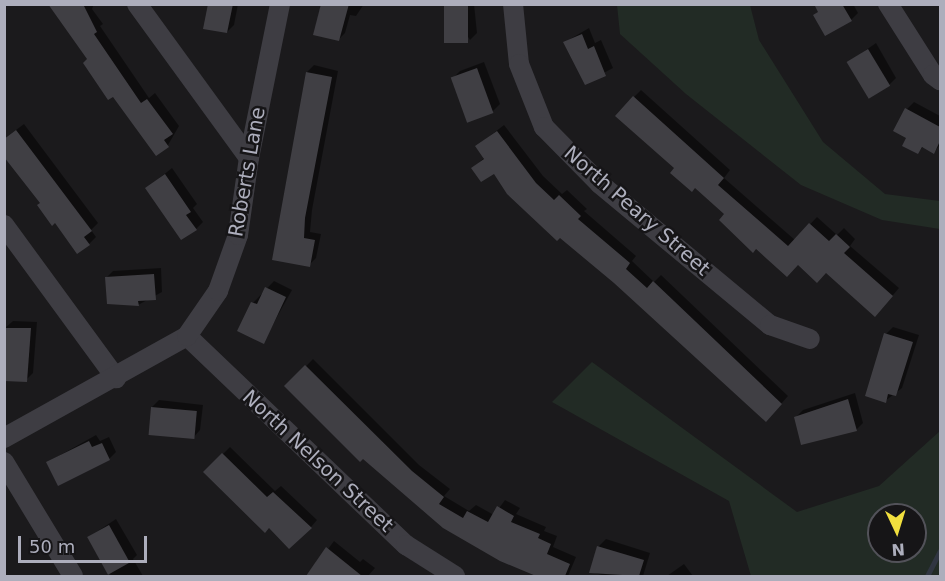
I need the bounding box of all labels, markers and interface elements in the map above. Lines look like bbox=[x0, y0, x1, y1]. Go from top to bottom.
street label: Roberts Lane bbox=[224, 105, 270, 239]
street label: North Peary Street bbox=[559, 141, 715, 281]
street label: North Nelson Street bbox=[238, 385, 398, 537]
north arrow bbox=[867, 503, 927, 563]
scale bar bbox=[21, 524, 150, 562]
text: 50 m bbox=[29, 536, 75, 557]
text: N bbox=[891, 540, 906, 559]

